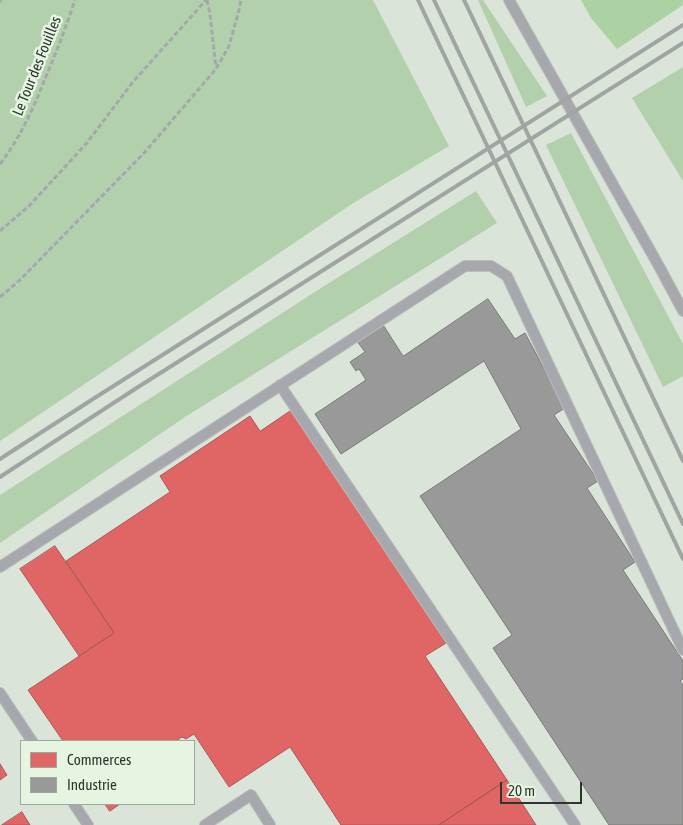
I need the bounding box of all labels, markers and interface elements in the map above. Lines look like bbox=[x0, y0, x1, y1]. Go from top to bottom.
street label: Le Tour des Fouilles bbox=[9, 14, 65, 118]
legend bbox=[20, 740, 195, 805]
text: Commerces bbox=[67, 751, 131, 768]
scale bar bbox=[503, 772, 586, 804]
text: Industrie bbox=[67, 776, 117, 793]
text: 20 m bbox=[508, 782, 535, 799]

